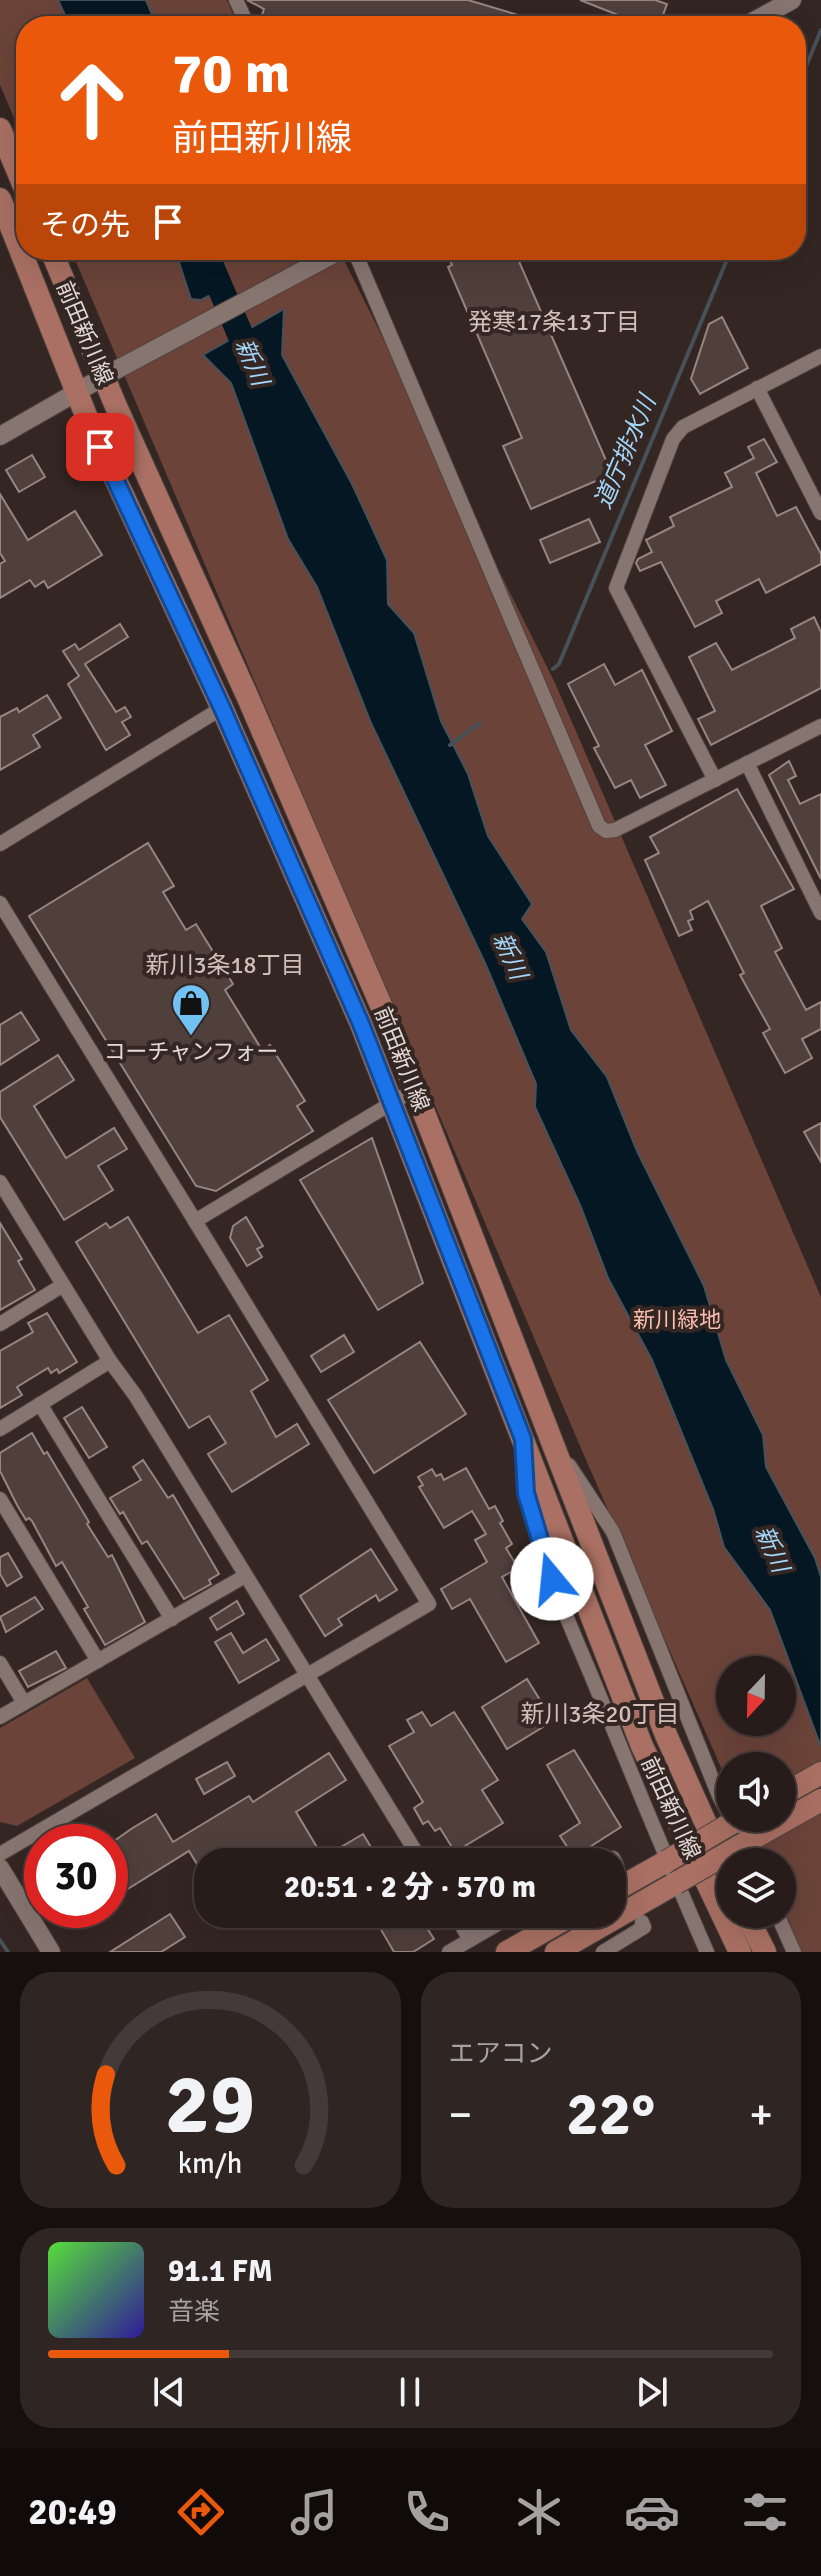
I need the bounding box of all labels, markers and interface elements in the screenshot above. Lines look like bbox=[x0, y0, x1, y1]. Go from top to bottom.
text: 70 m bbox=[172, 39, 290, 108]
icon: ahead bbox=[40, 48, 144, 152]
text: 前田新川線 bbox=[172, 116, 352, 161]
icon: arrive bbox=[146, 200, 190, 244]
text: その先 bbox=[40, 207, 130, 244]
street label: 前田新川線 bbox=[51, 277, 119, 389]
district label: 発寒17条13丁目 bbox=[468, 307, 640, 337]
water label: 新川 bbox=[229, 334, 276, 393]
water label: 道庁排水川 bbox=[588, 388, 663, 513]
pin bbox=[66, 413, 134, 481]
icon: arrive bbox=[78, 425, 122, 469]
water label: 新川 bbox=[487, 928, 535, 987]
district label: 新川3条18丁目 bbox=[146, 950, 304, 980]
shop icon: コーチャンフォー bbox=[170, 982, 212, 1037]
street label: 前田新川線 bbox=[369, 1003, 435, 1115]
place label: コーチャンフォー bbox=[103, 1038, 279, 1065]
park label: 新川緑地 bbox=[633, 1306, 721, 1333]
water label: 新川 bbox=[749, 1521, 797, 1580]
position arrow bbox=[510, 1537, 594, 1621]
north arrow bbox=[716, 1656, 796, 1736]
map controls bbox=[716, 1656, 796, 1928]
district label: 新川3条20丁目 bbox=[521, 1699, 679, 1729]
street label: 前田新川線 bbox=[636, 1752, 706, 1864]
button: sound bbox=[716, 1752, 796, 1832]
speed limit sign: 30 bbox=[24, 1824, 128, 1928]
button: layers bbox=[716, 1848, 796, 1928]
text: 20:51 · 2 分 · 570 m bbox=[284, 1869, 536, 1906]
text: エアコン bbox=[449, 2038, 553, 2070]
text: 29 bbox=[165, 2054, 255, 2156]
text: 22° bbox=[566, 2078, 655, 2152]
text: − bbox=[449, 2088, 472, 2142]
text: + bbox=[749, 2088, 773, 2142]
text: km/h bbox=[178, 2146, 243, 2181]
text: 91.1 FM bbox=[168, 2253, 273, 2290]
text: 音楽 bbox=[168, 2296, 220, 2328]
icon: previous bbox=[147, 2370, 191, 2414]
icon: pause bbox=[388, 2370, 432, 2414]
icon: next bbox=[630, 2370, 674, 2414]
icon: directions bbox=[173, 2484, 229, 2540]
icon: music bbox=[286, 2484, 342, 2540]
icon: phone bbox=[399, 2484, 455, 2540]
icon: climate bbox=[511, 2484, 567, 2540]
icon: car bbox=[624, 2484, 680, 2540]
icon: filters bbox=[737, 2484, 793, 2540]
text: 20:49 bbox=[28, 2490, 117, 2535]

